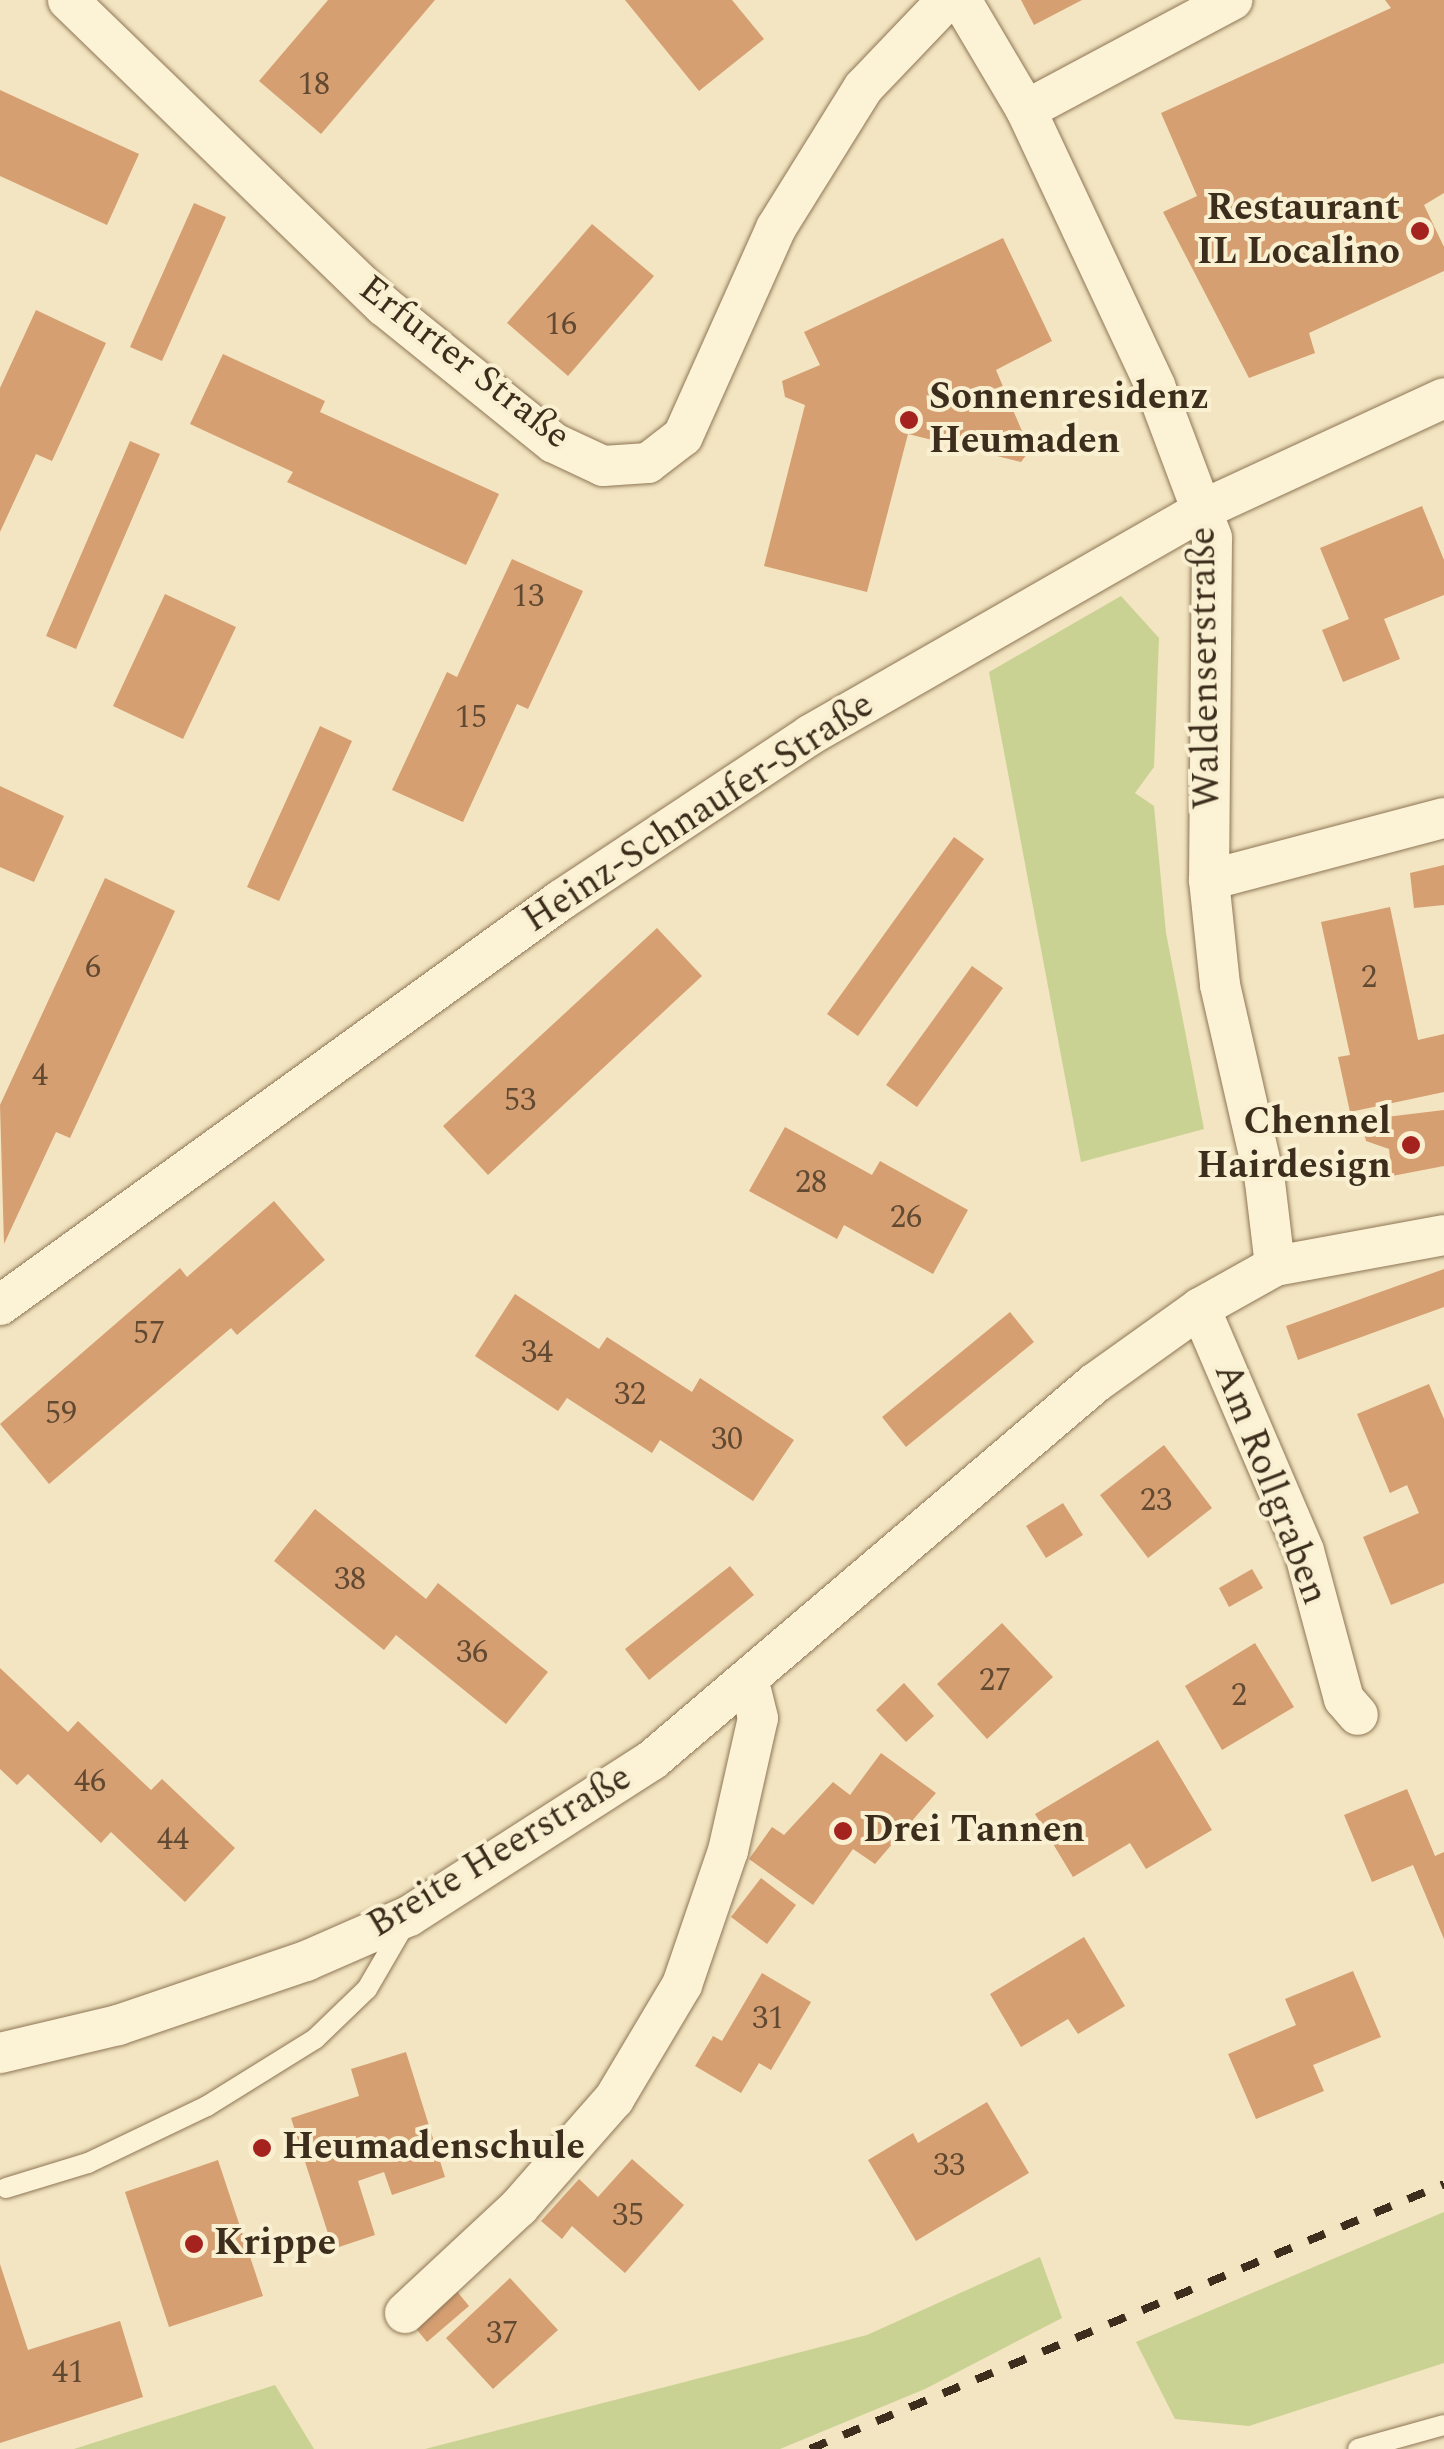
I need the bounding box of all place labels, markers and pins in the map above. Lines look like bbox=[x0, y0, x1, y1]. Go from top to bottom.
place label: Restaurant IL Localino bbox=[1197, 186, 1400, 276]
marker: Restaurant IL Localino bbox=[1409, 220, 1431, 242]
place label: Sonnenresidenz Heumaden bbox=[929, 375, 1209, 464]
marker: Sonnenresidenz Heumaden bbox=[898, 409, 920, 431]
place label: Chennel Hairdesign bbox=[1197, 1100, 1391, 1190]
marker: Chennel Hairdesign bbox=[1400, 1134, 1422, 1156]
place label: Drei Tannen bbox=[863, 1808, 1085, 1854]
marker: Drei Tannen bbox=[832, 1820, 854, 1842]
place label: Heumadenschule bbox=[282, 2125, 585, 2171]
marker: Heumadenschule bbox=[251, 2137, 273, 2159]
place label: Krippe bbox=[214, 2221, 336, 2267]
marker: Krippe bbox=[183, 2233, 205, 2255]

